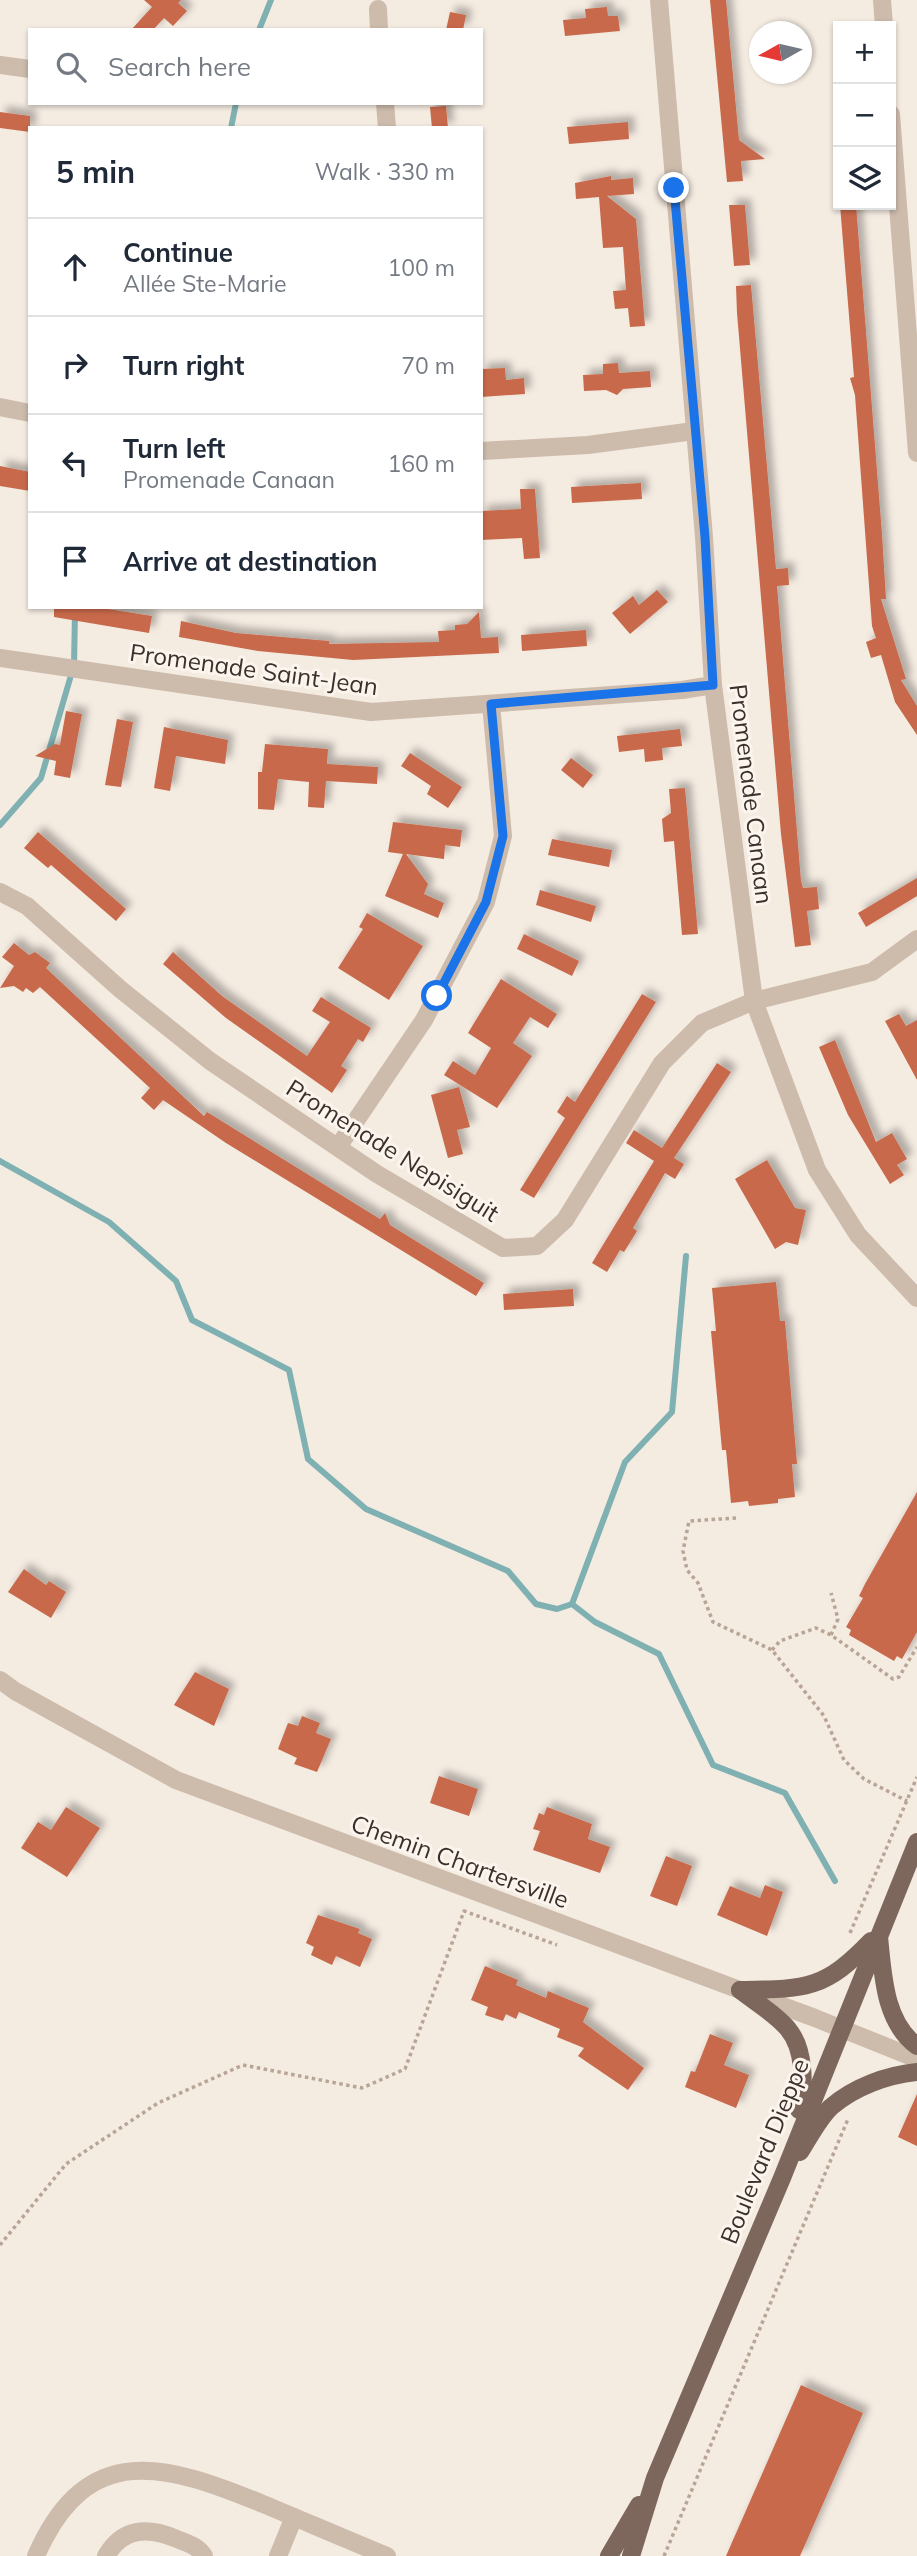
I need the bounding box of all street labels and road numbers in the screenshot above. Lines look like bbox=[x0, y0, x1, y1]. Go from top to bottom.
street label: Promenade Saint-Jean bbox=[128, 637, 380, 701]
street label: Promenade Canaan bbox=[724, 682, 780, 906]
street label: Promenade Nepisiguit bbox=[281, 1072, 505, 1228]
street label: Chemin Chartersville bbox=[347, 1808, 573, 1914]
street label: Boulevard Dieppe bbox=[713, 2054, 815, 2248]

